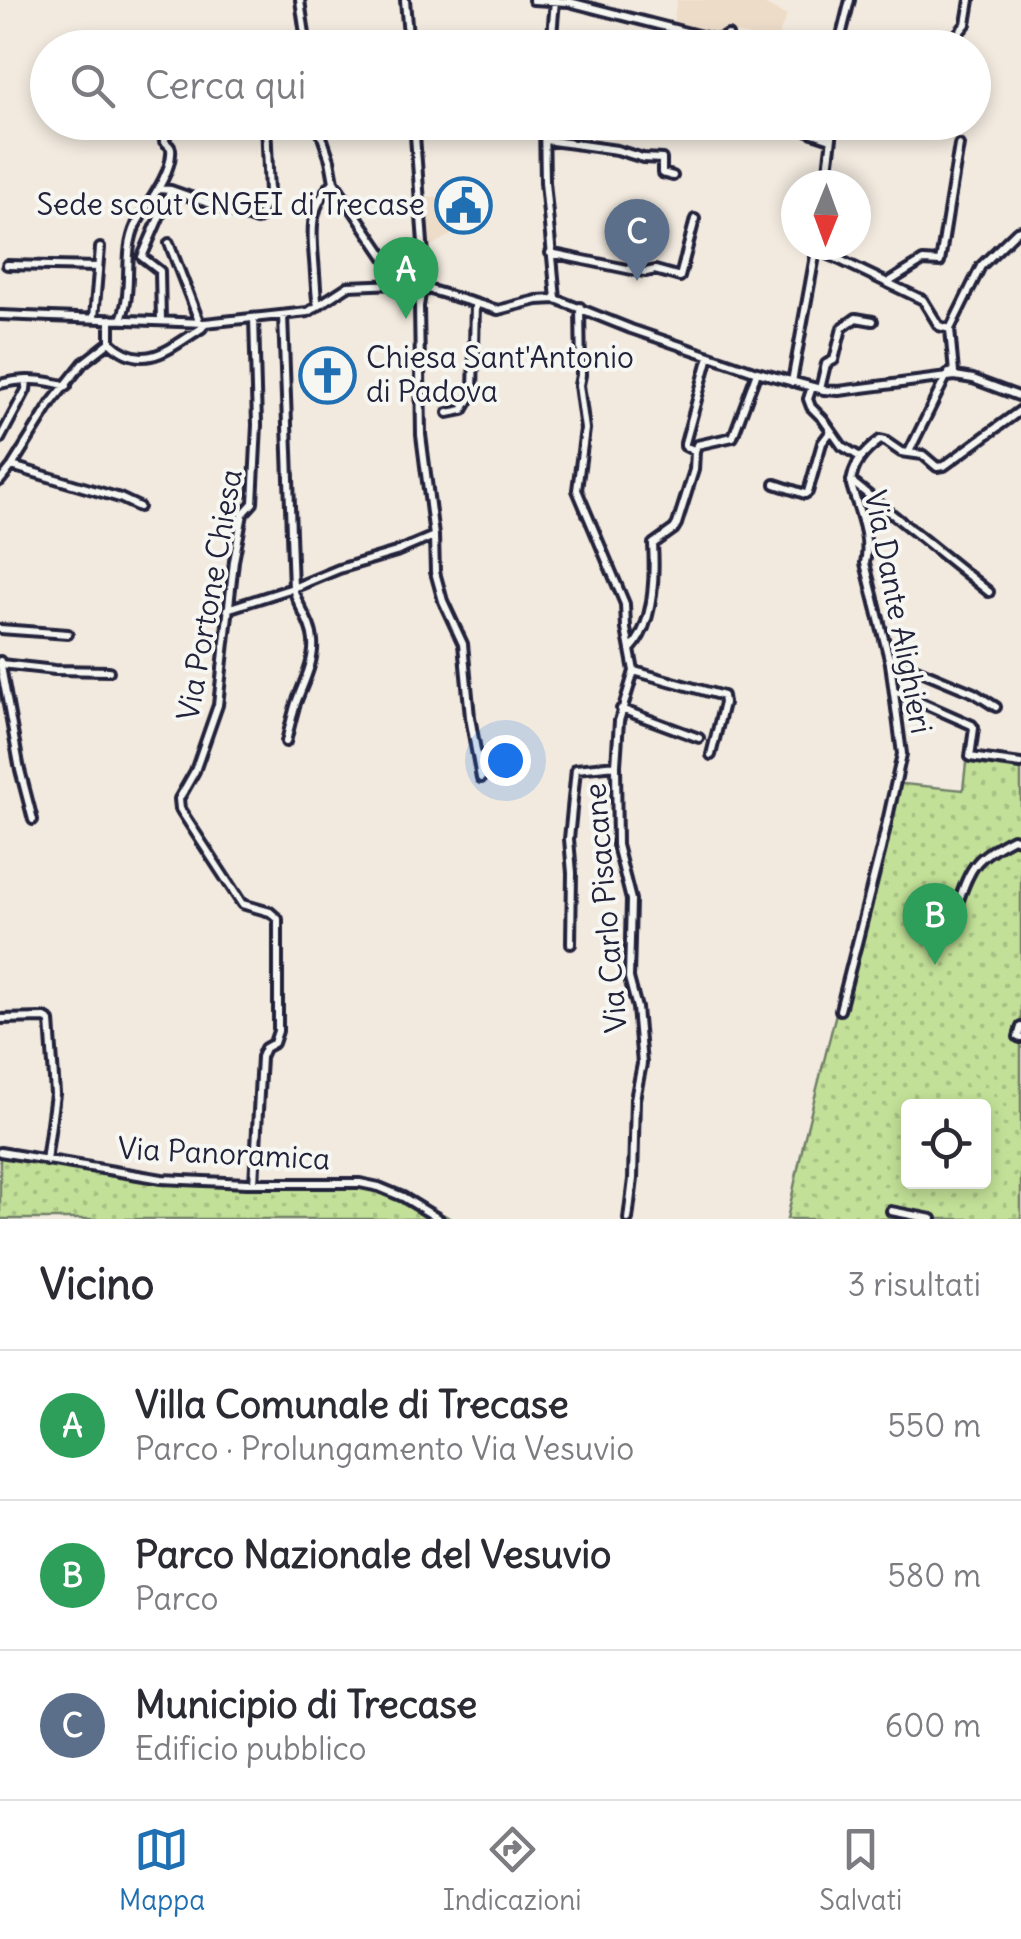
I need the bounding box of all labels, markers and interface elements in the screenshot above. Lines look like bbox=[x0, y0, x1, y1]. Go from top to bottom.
search box bbox=[30, 30, 991, 140]
icon: search bbox=[65, 58, 120, 113]
text: Cerca qui bbox=[145, 62, 306, 109]
north arrow bbox=[781, 170, 871, 260]
public building icon: Sede scout CNGEI di Trecase bbox=[434, 175, 494, 235]
place label: Sede scout CNGEI di Trecase bbox=[36, 185, 425, 223]
pin: C bbox=[604, 198, 670, 281]
pin: A bbox=[374, 236, 438, 319]
place label: Chiesa Sant'Antonio di Padova bbox=[366, 338, 634, 410]
church icon: Chiesa Sant'Antonio di Padova bbox=[297, 345, 357, 405]
street label: Via Portone Chiesa bbox=[168, 466, 250, 724]
street label: Via Dante Alighieri bbox=[857, 487, 941, 737]
your location bbox=[480, 735, 531, 786]
street label: Via Carlo Pisacane bbox=[575, 782, 635, 1034]
pin: B bbox=[902, 882, 968, 965]
map controls bbox=[901, 1099, 991, 1189]
button: locate bbox=[901, 1099, 991, 1189]
street label: Via Panoramica bbox=[117, 1128, 331, 1178]
text: Vicino bbox=[40, 1258, 154, 1310]
text: 3 risultati bbox=[848, 1264, 981, 1305]
text: Villa Comunale di Trecase bbox=[135, 1381, 569, 1428]
text: A bbox=[62, 1405, 83, 1446]
text: 550 m bbox=[887, 1405, 981, 1446]
text: Parco · Prolungamento Via Vesuvio bbox=[135, 1428, 634, 1469]
text: Parco Nazionale del Vesuvio bbox=[135, 1531, 611, 1578]
text: B bbox=[62, 1555, 83, 1596]
text: 580 m bbox=[887, 1555, 981, 1596]
text: Parco bbox=[135, 1578, 219, 1619]
text: Municipio di Trecase bbox=[135, 1681, 477, 1728]
text: C bbox=[62, 1705, 83, 1746]
text: 600 m bbox=[885, 1705, 981, 1746]
text: Edificio pubblico bbox=[135, 1728, 367, 1769]
tab: Mappa bbox=[119, 1822, 205, 1918]
tab: Indicazioni bbox=[443, 1822, 582, 1918]
tab: Salvati bbox=[819, 1822, 902, 1918]

